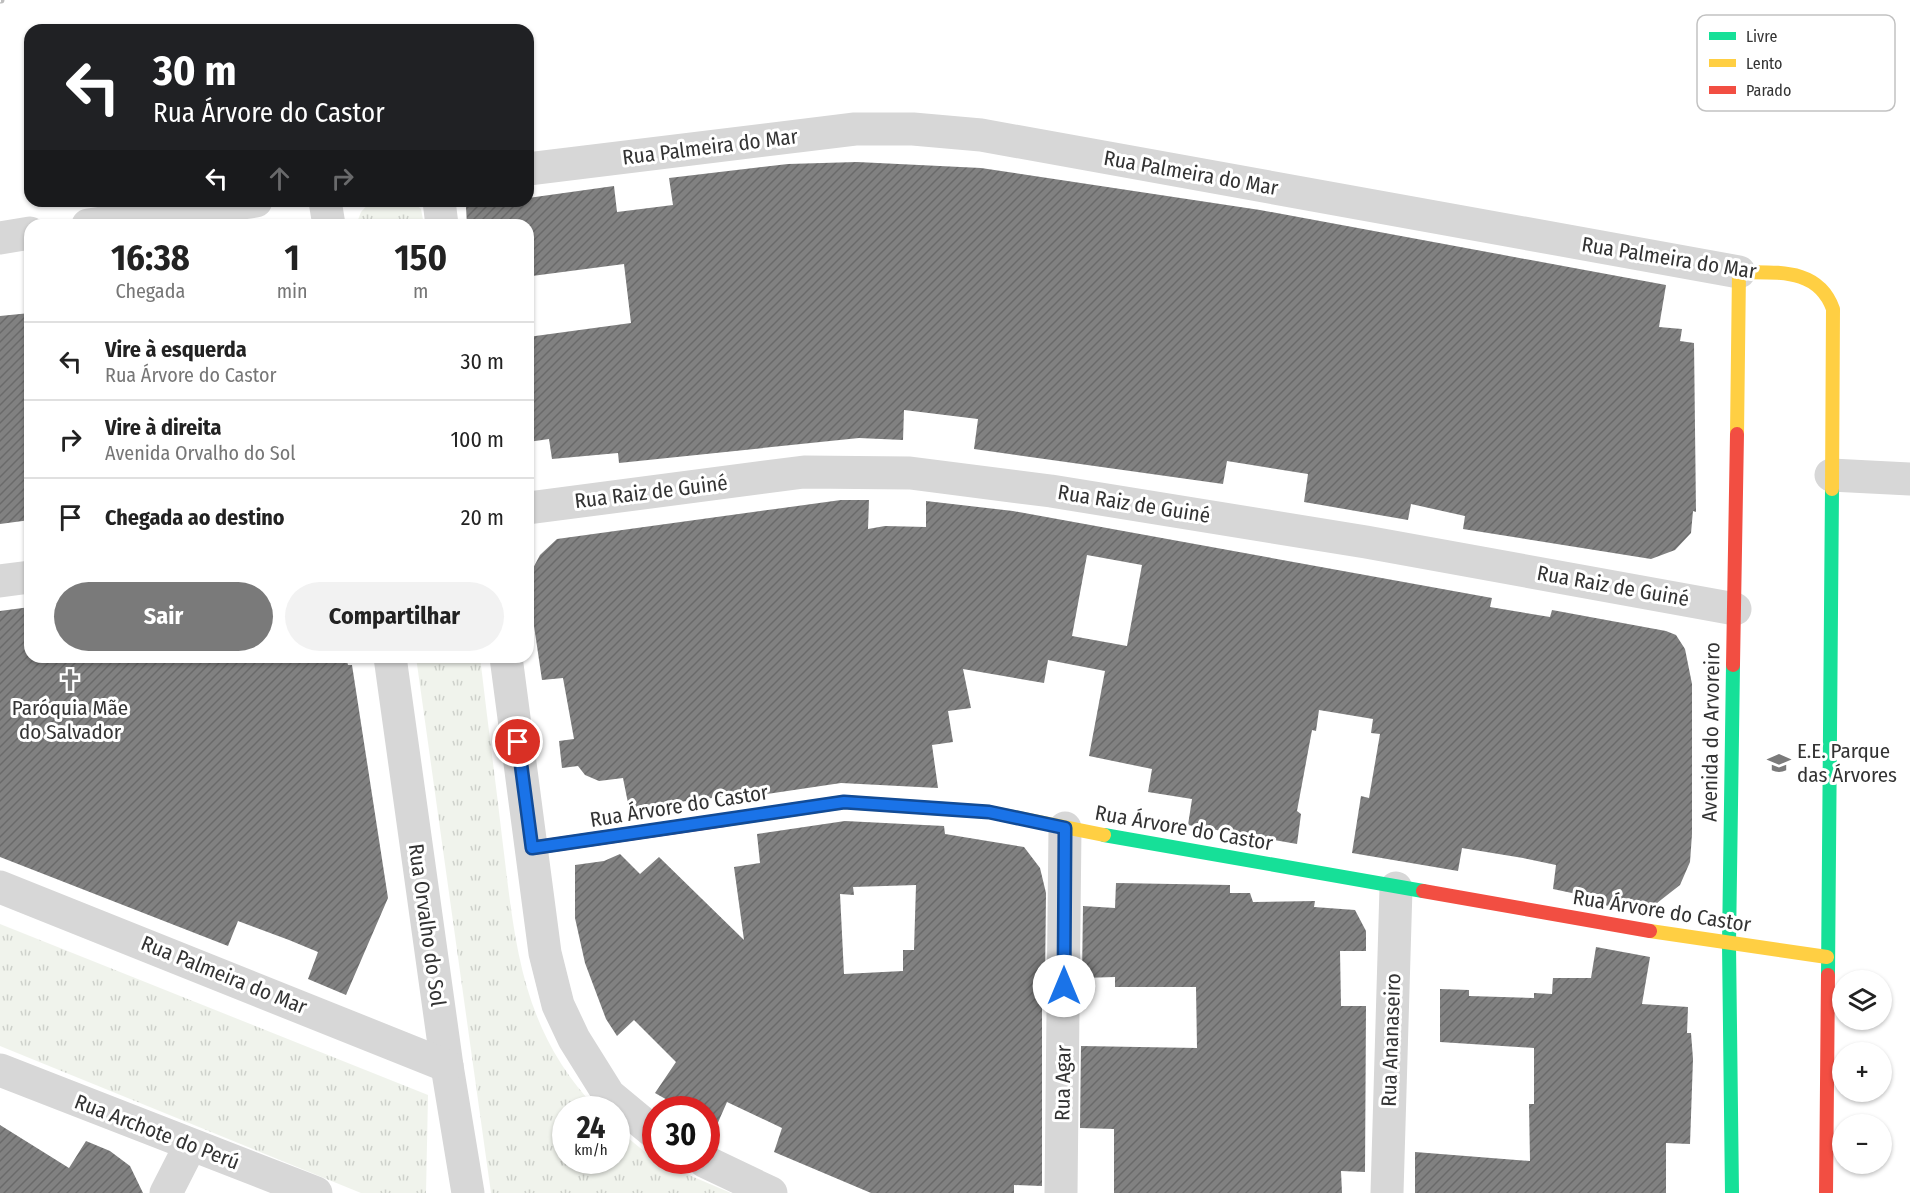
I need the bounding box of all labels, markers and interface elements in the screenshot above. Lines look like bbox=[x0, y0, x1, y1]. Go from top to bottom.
legend bbox=[1697, 15, 1895, 111]
text: Livre bbox=[1746, 27, 1777, 46]
text: 30 m bbox=[153, 46, 237, 96]
icon: left bbox=[54, 48, 132, 126]
text: Lento bbox=[1746, 54, 1782, 73]
text: Parado bbox=[1746, 81, 1791, 100]
text: Rua Árvore do Castor bbox=[153, 97, 385, 129]
street label: Rua Palmeira do Mar bbox=[621, 123, 800, 171]
street label: Rua Palmeira do Mar bbox=[1102, 145, 1281, 201]
icon: left bbox=[200, 162, 233, 195]
icon: ahead bbox=[263, 162, 296, 195]
icon: right bbox=[326, 162, 359, 195]
street label: Rua Palmeira do Mar bbox=[1580, 231, 1759, 285]
text: 16:38 bbox=[111, 236, 190, 280]
text: 1 bbox=[285, 236, 300, 280]
text: 150 bbox=[395, 236, 447, 280]
text: Chegada bbox=[115, 279, 185, 303]
text: min bbox=[277, 279, 308, 303]
text: m bbox=[413, 279, 428, 303]
text: Vire à esquerda bbox=[105, 336, 247, 363]
icon: left bbox=[54, 345, 87, 378]
text: 30 m bbox=[461, 348, 504, 375]
text: Rua Árvore do Castor bbox=[105, 363, 277, 387]
text: Vire à direita bbox=[105, 414, 221, 441]
icon: right bbox=[54, 423, 87, 456]
text: 100 m bbox=[450, 426, 504, 453]
text: Avenida Orvalho do Sol bbox=[105, 441, 295, 465]
street label: Rua Raiz de Guiné bbox=[573, 470, 729, 514]
street label: Rua Raiz de Guiné bbox=[1056, 479, 1212, 529]
icon: arrive bbox=[54, 501, 87, 534]
text: Chegada ao destino bbox=[105, 504, 285, 531]
text: 20 m bbox=[461, 504, 504, 531]
street label: Rua Raiz de Guiné bbox=[1535, 560, 1691, 612]
button: Sair bbox=[54, 582, 273, 651]
button: Compartilhar bbox=[285, 582, 504, 651]
street label: Avenida do Arvoreiro bbox=[1696, 642, 1726, 822]
church icon: Paróquia Mãe do Salvador bbox=[57, 667, 83, 693]
place label: Paróquia Mãe do Salvador bbox=[12, 695, 128, 745]
pin bbox=[492, 716, 543, 767]
icon: arrive bbox=[501, 725, 534, 758]
place label: E.E. Parque das Árvores bbox=[1797, 738, 1897, 788]
school or university icon: E.E. Parque das Árvores bbox=[1766, 750, 1792, 776]
street label: Rua Árvore do Castor bbox=[588, 779, 771, 833]
street label: Rua Árvore do Castor bbox=[1093, 800, 1276, 857]
street label: Rua Orvalho do Sol bbox=[403, 842, 451, 1009]
street label: Rua Árvore do Castor bbox=[1571, 884, 1754, 938]
street label: Rua Palmeira do Mar bbox=[137, 930, 311, 1020]
position arrow bbox=[1032, 954, 1096, 1018]
map controls bbox=[1832, 970, 1892, 1174]
button: layers bbox=[1832, 970, 1892, 1030]
street label: Rua Ananaseiro bbox=[1376, 973, 1406, 1107]
button: + bbox=[1832, 1042, 1892, 1102]
street label: Rua Agar bbox=[1049, 1044, 1077, 1121]
street label: Rua Archote do Perú bbox=[71, 1089, 243, 1175]
speed limit sign: 30 bbox=[642, 1096, 720, 1174]
text: 24 bbox=[577, 1110, 605, 1146]
button: − bbox=[1832, 1114, 1892, 1174]
text: km/h bbox=[574, 1141, 608, 1159]

